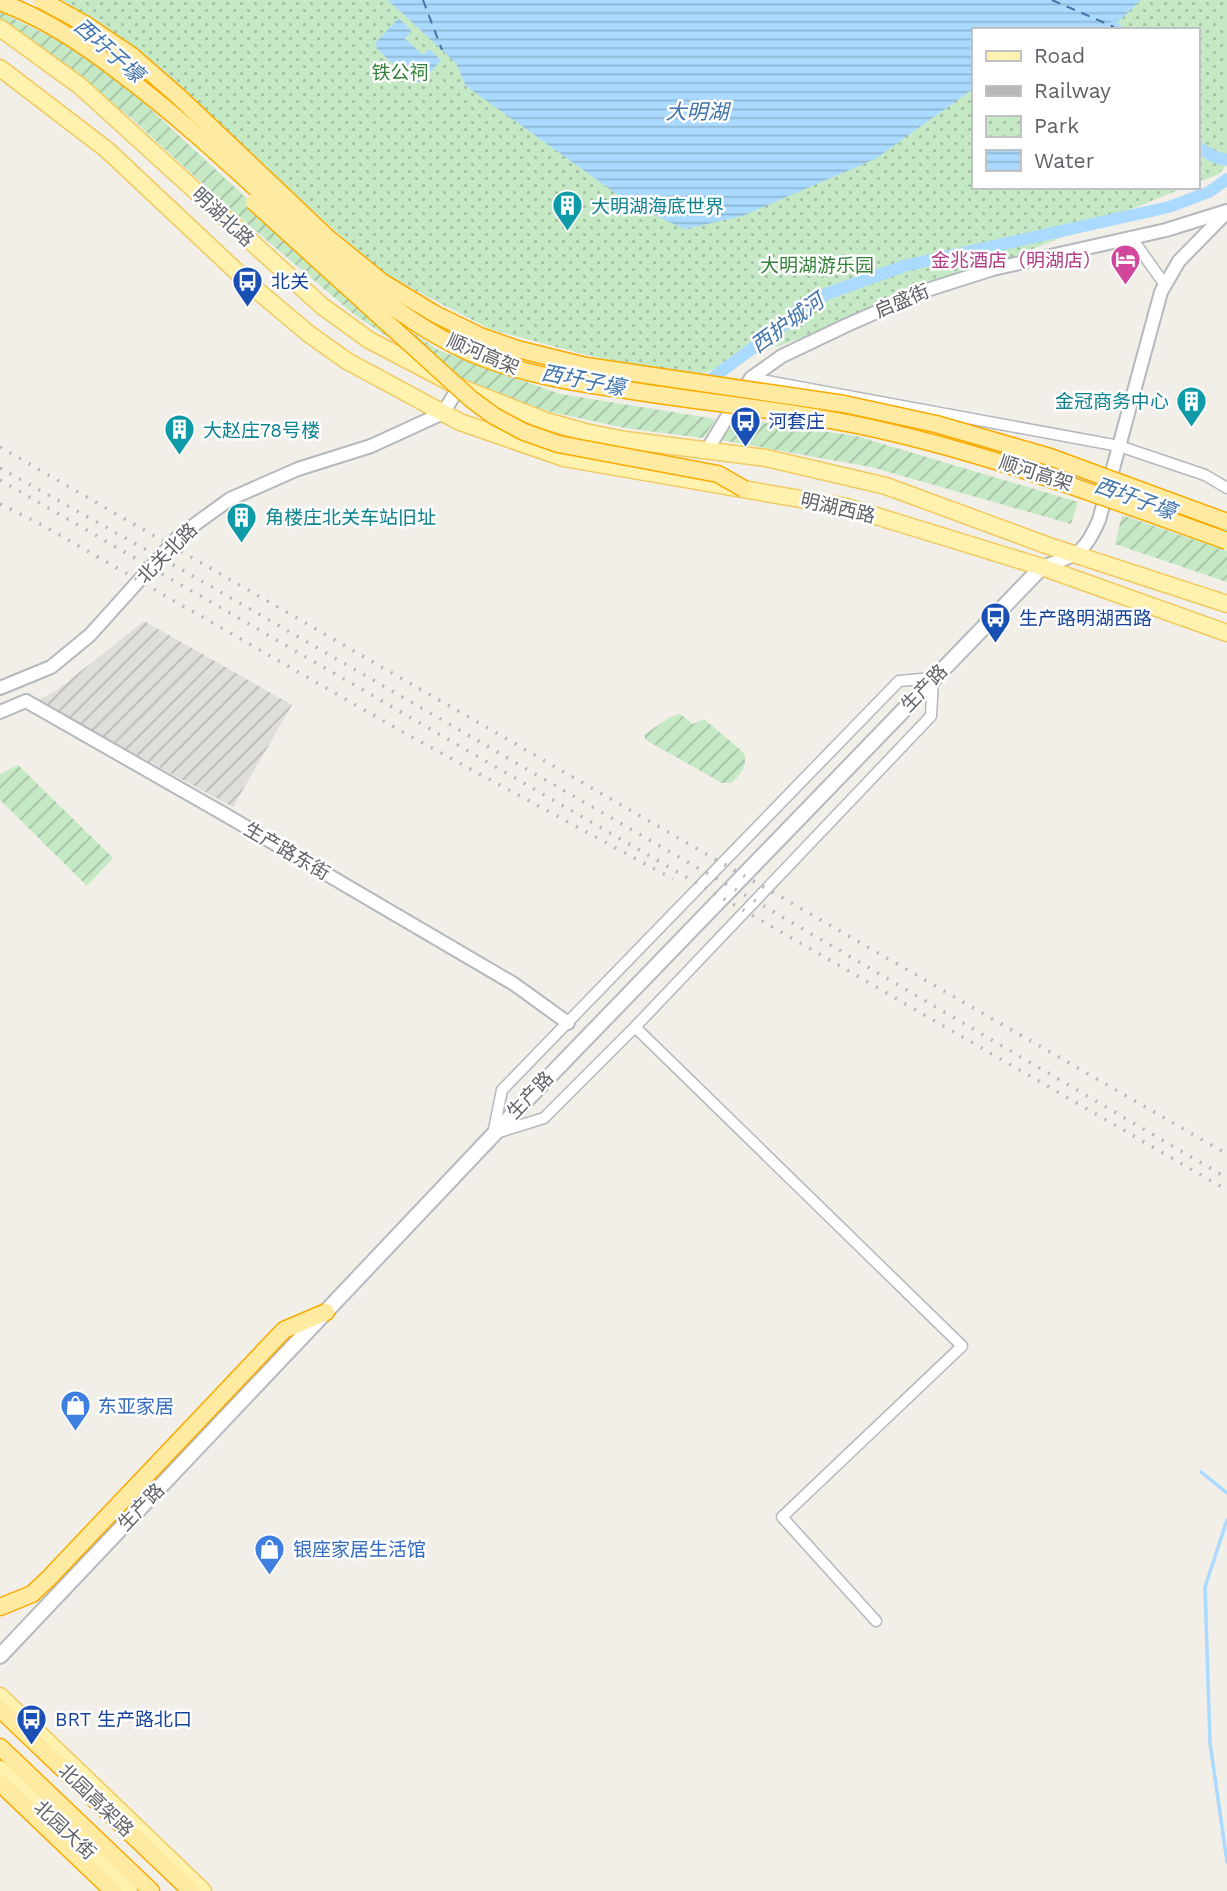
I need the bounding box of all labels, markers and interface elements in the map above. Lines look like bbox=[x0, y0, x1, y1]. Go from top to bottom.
water label: 西圩子壕 bbox=[69, 13, 152, 90]
legend bbox=[972, 28, 1199, 189]
text: Road bbox=[1034, 43, 1085, 68]
park label: 铁公祠 bbox=[371, 61, 429, 84]
text: Railway bbox=[1034, 78, 1111, 103]
water label: 大明湖 bbox=[666, 99, 731, 124]
text: Park bbox=[1034, 113, 1079, 138]
text: Water bbox=[1034, 148, 1095, 173]
street label: 明湖北路 bbox=[187, 183, 259, 251]
building icon: 大明湖海底世界 bbox=[551, 189, 585, 233]
place label: 大明湖海底世界 bbox=[591, 195, 724, 218]
hotel icon: 金兆酒店（明湖店） bbox=[1108, 243, 1142, 287]
place label: 金兆酒店（明湖店） bbox=[931, 249, 1102, 272]
park label: 大明湖游乐园 bbox=[760, 254, 874, 277]
bus stop icon: 北关 bbox=[231, 264, 265, 308]
place label: 北关 bbox=[271, 270, 309, 293]
street label: 启盛街 bbox=[871, 279, 933, 323]
water label: 西护城河 bbox=[746, 286, 832, 358]
street label: 顺河高架 bbox=[444, 329, 522, 379]
water label: 西圩子壕 bbox=[539, 360, 631, 401]
building icon: 金冠商务中心 bbox=[1175, 384, 1209, 428]
place label: 金冠商务中心 bbox=[1055, 390, 1169, 413]
bus stop icon: 河套庄 bbox=[728, 404, 762, 448]
place label: 河套庄 bbox=[768, 410, 825, 433]
building icon: 大赵庄78号楼 bbox=[163, 413, 197, 457]
place label: 大赵庄78号楼 bbox=[203, 419, 320, 442]
street label: 顺河高架 bbox=[996, 450, 1076, 496]
water label: 西圩子壕 bbox=[1091, 472, 1183, 525]
street label: 明湖西路 bbox=[798, 488, 878, 528]
building icon: 角楼庄北关车站旧址 bbox=[225, 500, 259, 544]
place label: 角楼庄北关车站旧址 bbox=[265, 506, 436, 529]
street label: 北关北路 bbox=[132, 518, 202, 588]
bus stop icon: 生产路明湖西路 bbox=[979, 601, 1013, 645]
place label: 生产路明湖西路 bbox=[1019, 607, 1152, 630]
street label: 生产路 bbox=[896, 660, 952, 716]
street label: 生产路东街 bbox=[240, 817, 334, 885]
street label: 生产路 bbox=[502, 1067, 558, 1123]
shop icon: 东亚家居 bbox=[58, 1389, 92, 1433]
place label: 东亚家居 bbox=[98, 1395, 174, 1418]
street label: 生产路 bbox=[113, 1479, 169, 1535]
shop icon: 银座家居生活馆 bbox=[253, 1532, 287, 1576]
place label: 银座家居生活馆 bbox=[293, 1538, 426, 1561]
bus stop icon: BRT 生产路北口 bbox=[15, 1702, 49, 1746]
place label: BRT 生产路北口 bbox=[55, 1708, 192, 1731]
street label: 北园高架路 bbox=[54, 1759, 138, 1841]
street label: 北园大街 bbox=[29, 1796, 101, 1864]

